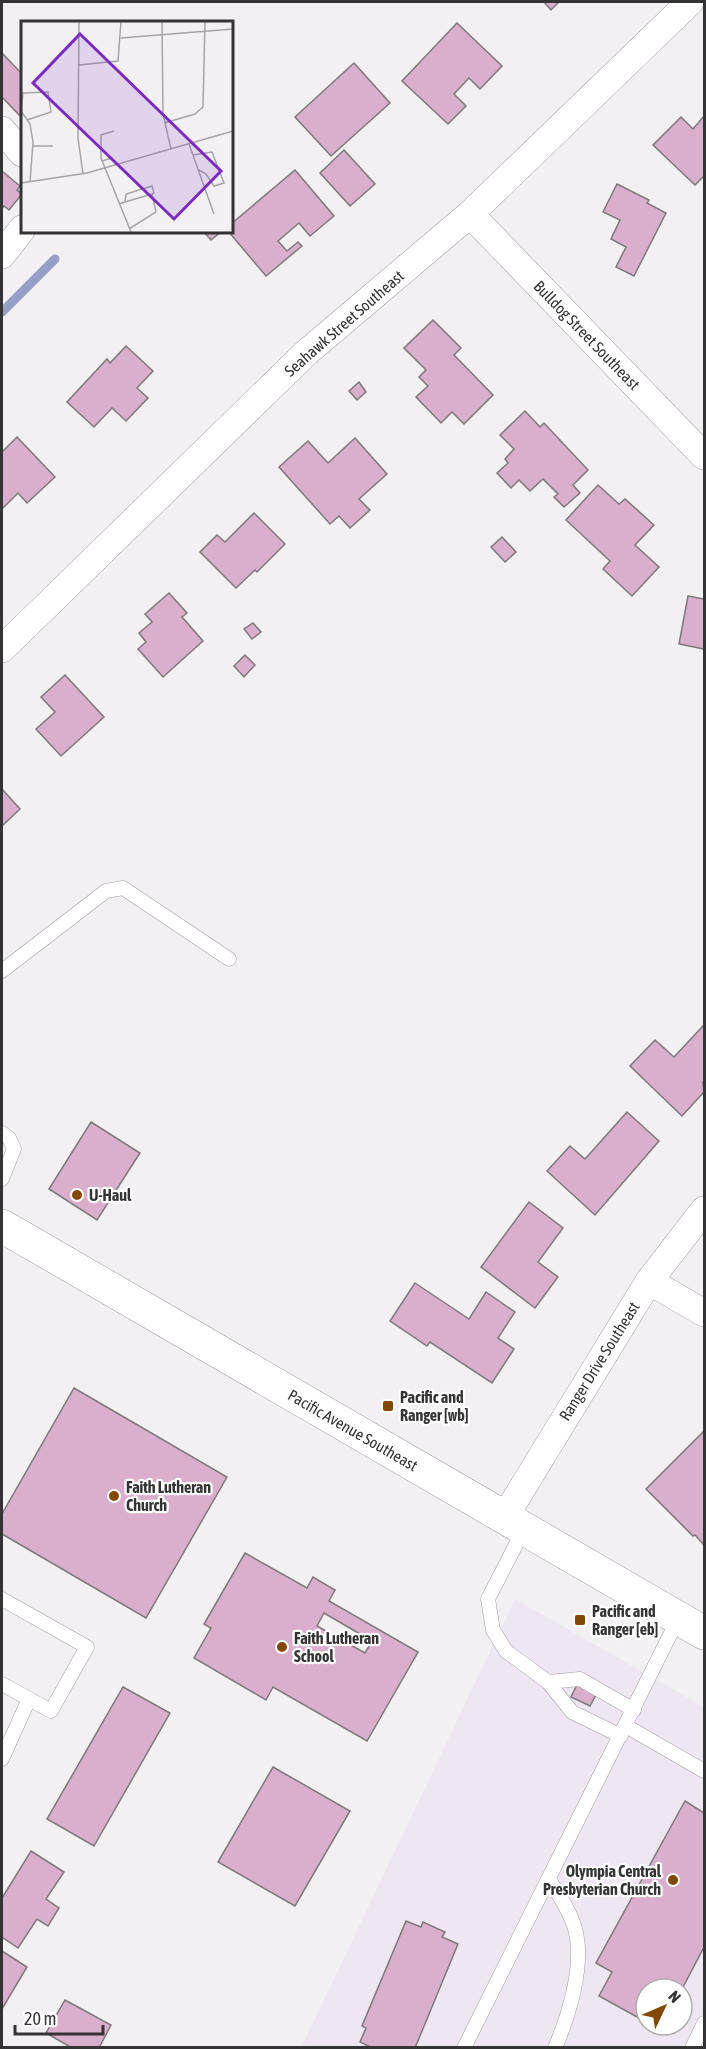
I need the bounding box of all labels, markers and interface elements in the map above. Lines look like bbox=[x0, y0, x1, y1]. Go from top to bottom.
inset map bbox=[21, 21, 232, 232]
street label: Seahawk Street Southeast bbox=[281, 266, 408, 380]
street label: Bulldog Street Southeast bbox=[530, 277, 644, 394]
place label: U-Haul bbox=[89, 1186, 132, 1204]
marker: U-Haul bbox=[70, 1188, 84, 1202]
street label: Ranger Drive Southeast bbox=[555, 1298, 644, 1424]
street label: Pacific Avenue Southeast bbox=[285, 1386, 421, 1475]
place label: Pacific and Ranger [wb] bbox=[400, 1388, 469, 1424]
marker: Pacific and Ranger [wb] bbox=[381, 1399, 395, 1413]
place label: Faith Lutheran Church bbox=[126, 1478, 211, 1514]
marker: Faith Lutheran Church bbox=[107, 1489, 121, 1503]
place label: Pacific and Ranger [eb] bbox=[592, 1602, 658, 1638]
marker: Pacific and Ranger [eb] bbox=[573, 1613, 587, 1627]
place label: Faith Lutheran School bbox=[294, 1629, 379, 1665]
marker: Faith Lutheran School bbox=[275, 1640, 289, 1654]
place label: Olympia Central Presbyterian Church bbox=[543, 1862, 662, 1898]
marker: Olympia Central Presbyterian Church bbox=[666, 1873, 680, 1887]
north arrow bbox=[634, 1977, 694, 2037]
text: N bbox=[665, 1987, 685, 2006]
scale bar bbox=[15, 1998, 104, 2036]
text: 20 m bbox=[24, 2008, 56, 2029]

